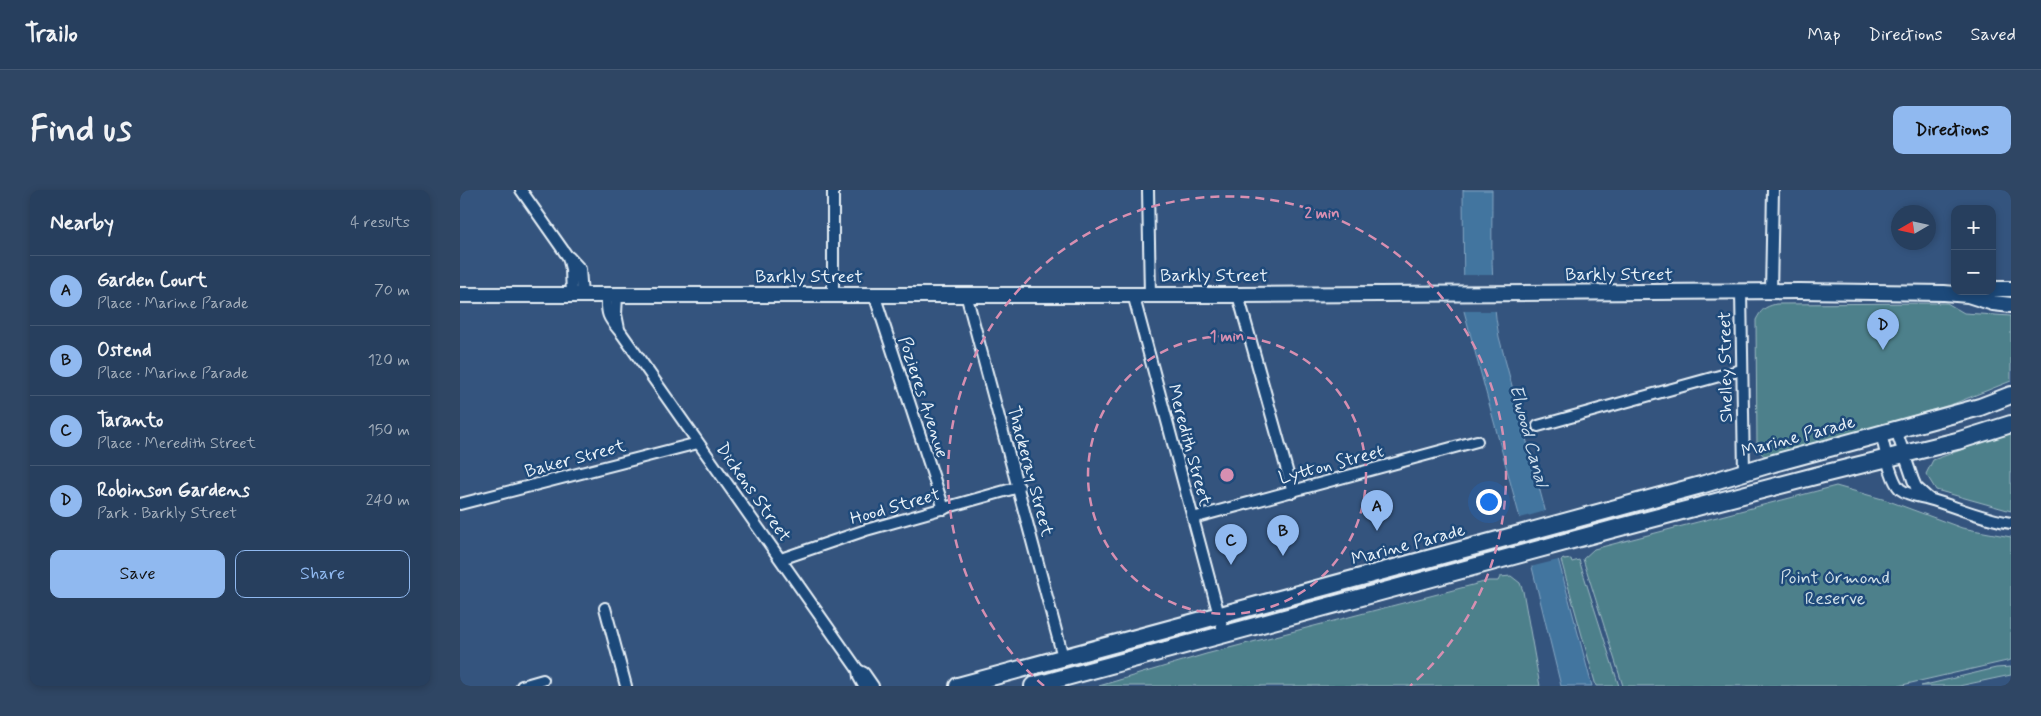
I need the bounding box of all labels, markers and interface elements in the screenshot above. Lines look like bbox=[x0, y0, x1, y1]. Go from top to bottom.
text: Trailo bbox=[25, 19, 78, 50]
text: Map bbox=[1808, 23, 1841, 47]
text: Directions bbox=[1869, 23, 1943, 47]
text: Saved bbox=[1971, 23, 2016, 47]
button: Directions bbox=[1893, 106, 2011, 154]
text: Find us bbox=[30, 107, 132, 153]
text: 2 min bbox=[1304, 204, 1340, 224]
north arrow bbox=[1891, 205, 1936, 250]
map controls bbox=[1951, 205, 1996, 295]
button: + bbox=[1951, 205, 1996, 250]
text: Nearby bbox=[50, 209, 114, 237]
text: 4 results bbox=[350, 212, 410, 233]
button: − bbox=[1951, 250, 1996, 295]
street label: Barkly Street bbox=[1565, 263, 1673, 287]
street label: Barkly Street bbox=[1160, 264, 1268, 288]
street label: Barkly Street bbox=[755, 265, 863, 289]
text: Garden Court bbox=[97, 268, 207, 293]
text: A bbox=[61, 280, 71, 301]
text: 70 m bbox=[374, 280, 410, 301]
text: Place · Marine Parade bbox=[97, 293, 249, 314]
pin: D bbox=[1867, 309, 1899, 350]
street label: Shelley Street bbox=[1713, 311, 1739, 423]
text: 1 min bbox=[1210, 327, 1244, 347]
street label: Pozieres Avenue bbox=[892, 333, 954, 461]
text: Ostend bbox=[97, 338, 151, 363]
text: B bbox=[61, 350, 71, 371]
text: 120 m bbox=[368, 350, 410, 371]
text: Place · Marine Parade bbox=[97, 363, 249, 384]
street label: Meredith Street bbox=[1161, 382, 1217, 509]
water label: Elwood Canal bbox=[1503, 382, 1555, 492]
street label: Thackeray Street bbox=[1001, 403, 1059, 540]
text: Taranto bbox=[97, 408, 163, 433]
street label: Marine Parade bbox=[1739, 410, 1858, 464]
text: C bbox=[60, 420, 72, 441]
text: 150 m bbox=[368, 420, 410, 441]
text: Place · Meredith Street bbox=[97, 433, 256, 454]
street label: Baker Street bbox=[522, 434, 629, 484]
street label: Dickens Street bbox=[710, 438, 796, 547]
street label: Lytton Street bbox=[1276, 439, 1387, 491]
centre of rings bbox=[1218, 466, 1236, 484]
text: Robinson Gardens bbox=[97, 478, 250, 503]
street label: Hood Street bbox=[847, 483, 943, 531]
your location bbox=[1476, 489, 1502, 515]
text: D bbox=[60, 490, 72, 511]
text: 240 m bbox=[366, 490, 410, 511]
pin: A bbox=[1361, 490, 1393, 531]
text: Park · Barkly Street bbox=[97, 503, 237, 524]
pin: B bbox=[1267, 515, 1299, 556]
street label: Marine Parade bbox=[1349, 518, 1468, 572]
pin: C bbox=[1215, 524, 1247, 565]
button: Save bbox=[50, 550, 225, 598]
button: Share bbox=[235, 550, 410, 598]
park label: Point Ormond Reserve bbox=[1780, 566, 1890, 611]

